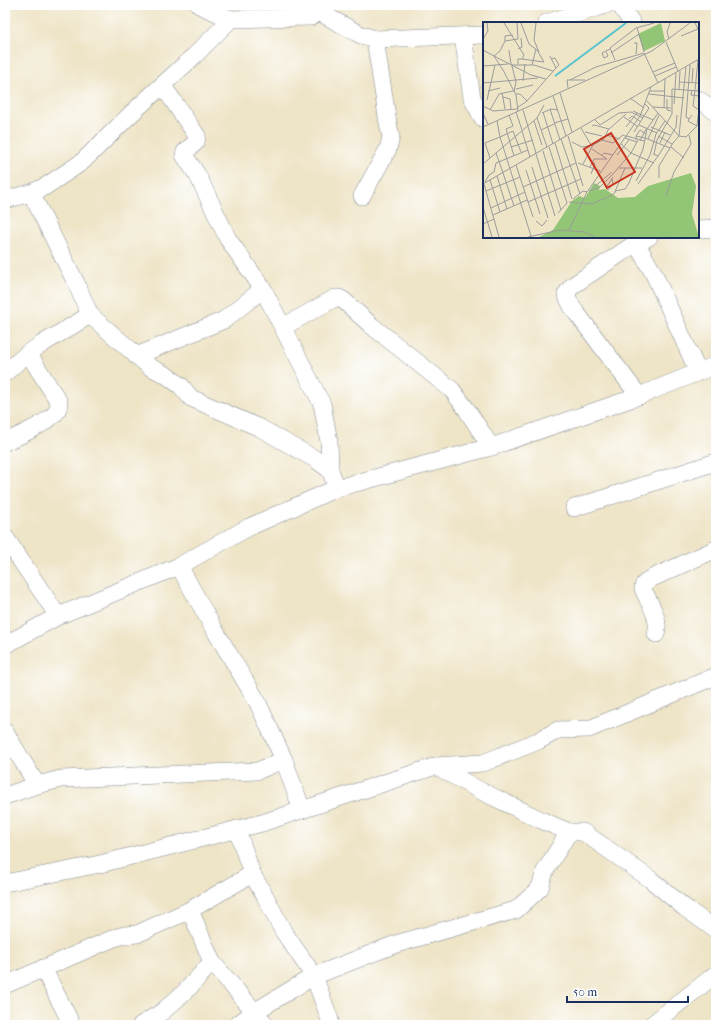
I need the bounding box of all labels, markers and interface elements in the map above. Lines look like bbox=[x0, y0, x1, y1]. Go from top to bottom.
inset map bbox=[483, 22, 699, 238]
scale bar bbox=[567, 978, 688, 1004]
text: 50 m bbox=[573, 985, 597, 999]

